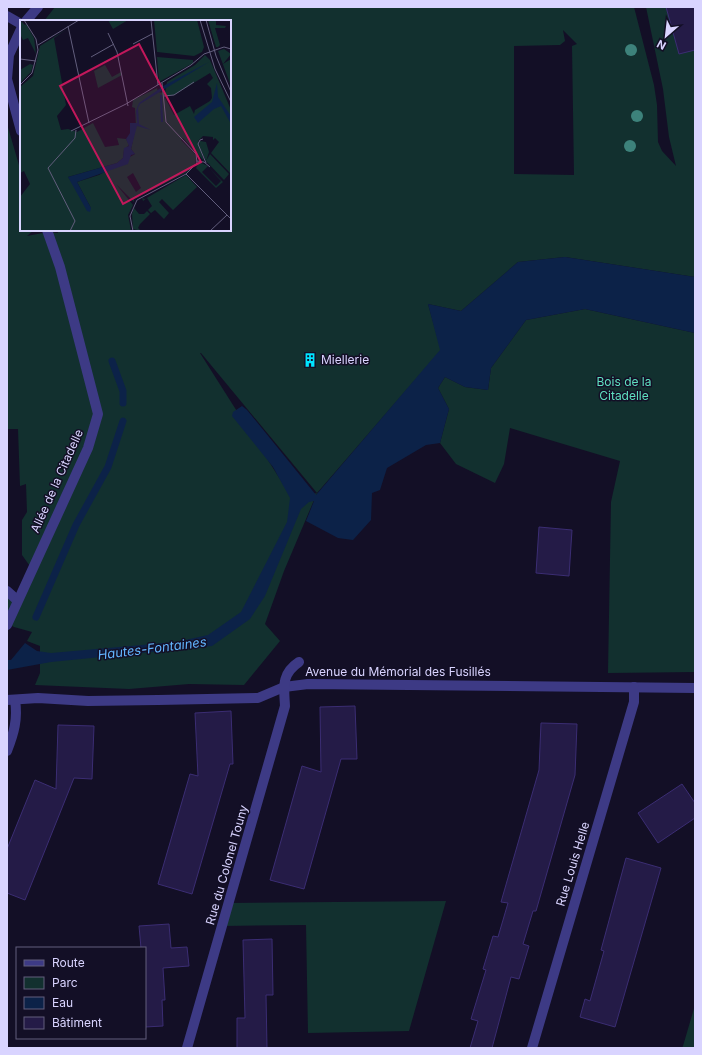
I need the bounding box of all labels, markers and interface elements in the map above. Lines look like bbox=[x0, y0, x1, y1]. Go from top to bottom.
north arrow bbox=[646, 16, 686, 56]
inset map bbox=[20, 20, 231, 231]
text: N bbox=[654, 37, 668, 53]
building icon: Miellerie bbox=[302, 352, 318, 368]
place label: Miellerie bbox=[321, 352, 369, 367]
park label: Bois de la Citadelle bbox=[596, 374, 652, 403]
street label: Allée de la Citadelle bbox=[27, 427, 86, 535]
water label: Hautes-Fontaines bbox=[97, 633, 208, 663]
street label: Avenue du Mémorial des Fusillés bbox=[305, 664, 491, 679]
street label: Rue du Colonel Touny bbox=[202, 803, 251, 927]
street label: Rue Louis Helle bbox=[553, 820, 593, 908]
legend bbox=[16, 947, 146, 1039]
text: Route bbox=[52, 955, 85, 970]
text: Parc bbox=[52, 975, 78, 990]
text: Eau bbox=[52, 995, 73, 1010]
text: Bâtiment bbox=[52, 1015, 102, 1030]

